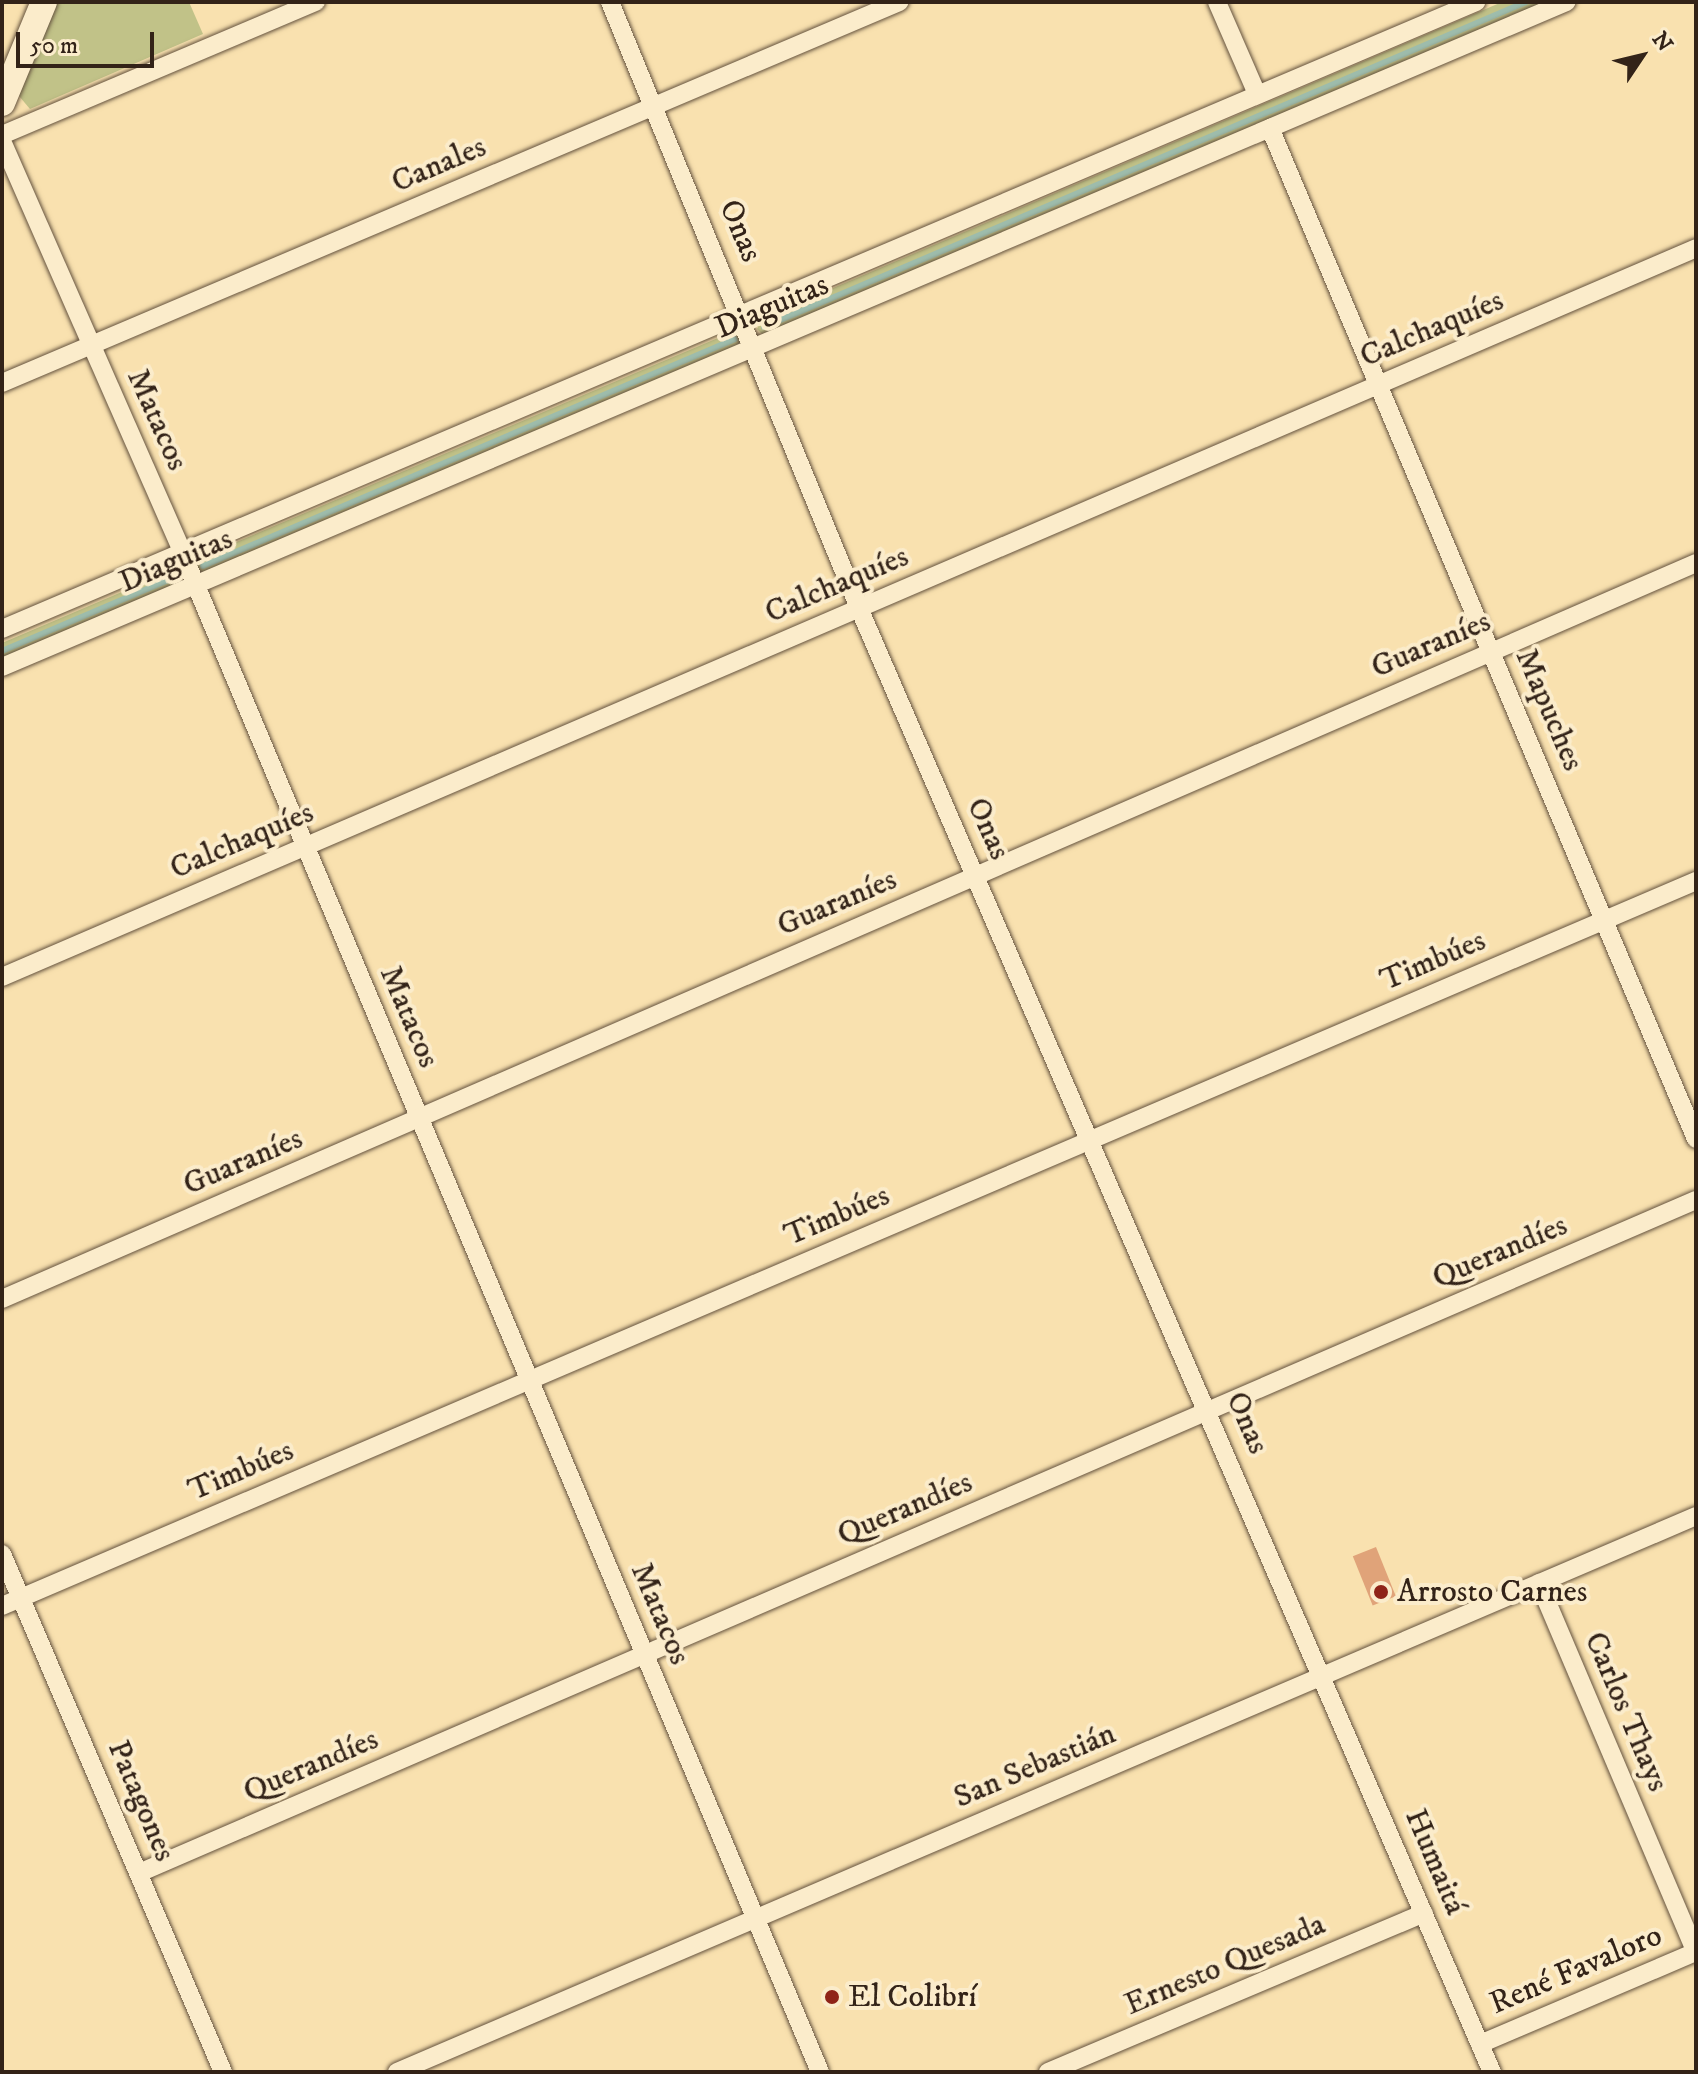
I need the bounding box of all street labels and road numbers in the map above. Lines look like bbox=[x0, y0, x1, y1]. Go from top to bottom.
street label: Canales bbox=[386, 128, 492, 202]
street label: Onas bbox=[710, 194, 770, 268]
street label: Diaguitas bbox=[710, 266, 834, 348]
street label: Calchaquíes bbox=[1355, 282, 1509, 376]
street label: Matacos bbox=[118, 363, 196, 477]
street label: Diaguitas bbox=[114, 520, 238, 602]
street label: Calchaquíes bbox=[760, 538, 914, 632]
street label: Guaraníes bbox=[1366, 603, 1496, 687]
street label: Mapuches bbox=[1506, 643, 1592, 777]
street label: Onas bbox=[958, 792, 1018, 866]
street label: Calchaquíes bbox=[165, 794, 319, 888]
street label: Guaraníes bbox=[772, 861, 902, 945]
street label: Timbúes bbox=[1375, 922, 1491, 1000]
street label: Matacos bbox=[370, 960, 448, 1074]
street label: Guaraníes bbox=[178, 1120, 308, 1204]
street label: Timbúes bbox=[779, 1177, 895, 1255]
street label: Querandíes bbox=[1427, 1206, 1573, 1298]
street label: Onas bbox=[1217, 1386, 1277, 1460]
street label: Timbúes bbox=[183, 1432, 299, 1510]
street label: Querandíes bbox=[832, 1463, 978, 1555]
street label: Matacos bbox=[621, 1557, 699, 1671]
street label: Carlos Thays bbox=[1575, 1626, 1677, 1798]
street label: San Sebastián bbox=[948, 1715, 1122, 1817]
street label: Querandíes bbox=[238, 1720, 384, 1812]
street label: Patagones bbox=[98, 1735, 184, 1867]
street label: Humaitá bbox=[1396, 1803, 1474, 1921]
street label: Ernesto Quesada bbox=[1119, 1906, 1331, 2024]
street label: René Favaloro bbox=[1484, 1917, 1668, 2023]

